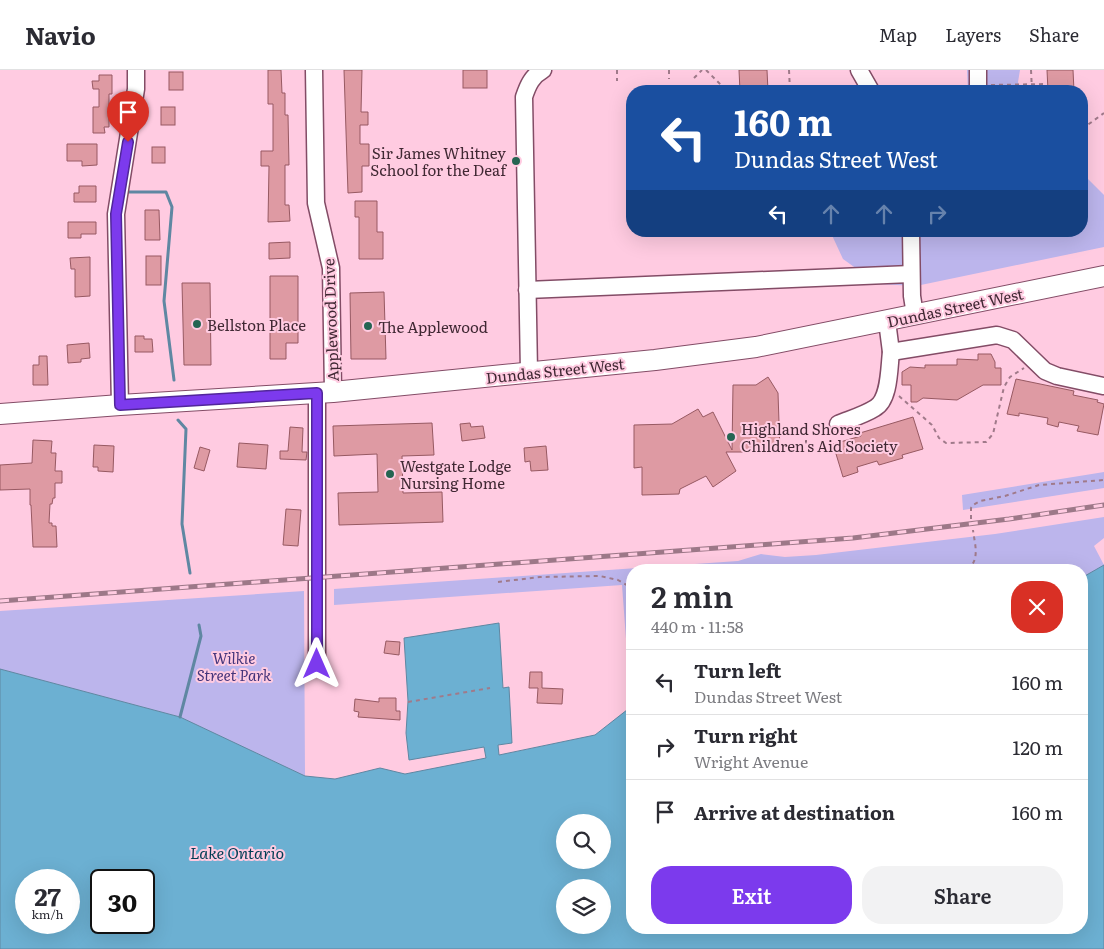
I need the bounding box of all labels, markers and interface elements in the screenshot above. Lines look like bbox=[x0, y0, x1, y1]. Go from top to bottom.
text: Navio bbox=[25, 17, 96, 52]
text: Map bbox=[879, 21, 917, 48]
text: Layers bbox=[945, 21, 1001, 48]
text: Share bbox=[1029, 21, 1079, 48]
pin bbox=[107, 91, 149, 142]
text: 160 m bbox=[734, 95, 832, 147]
icon: arrive bbox=[114, 98, 142, 126]
icon: left bbox=[651, 105, 716, 170]
place label: Sir James Whitney School for the Deaf bbox=[370, 141, 507, 181]
text: Dundas Street West bbox=[734, 142, 938, 175]
marker: Sir James Whitney School for the Deaf bbox=[510, 155, 522, 167]
icon: left bbox=[764, 200, 792, 228]
icon: ahead bbox=[817, 200, 845, 228]
icon: ahead bbox=[870, 200, 898, 228]
icon: right bbox=[923, 200, 951, 228]
street label: Applewood Drive bbox=[316, 258, 344, 382]
street label: Dundas Street West bbox=[885, 281, 1025, 333]
place label: Bellston Place bbox=[207, 313, 306, 336]
place label: The Applewood bbox=[378, 315, 488, 338]
marker: Bellston Place bbox=[191, 318, 203, 330]
marker: The Applewood bbox=[362, 320, 374, 332]
street label: Dundas Street West bbox=[485, 351, 625, 389]
place label: Highland Shores Children's Aid Society bbox=[741, 417, 898, 457]
marker: Highland Shores Children's Aid Society bbox=[725, 431, 737, 443]
place label: Westgate Lodge Nursing Home bbox=[400, 454, 512, 494]
marker: Westgate Lodge Nursing Home bbox=[384, 468, 396, 480]
text: 2 min bbox=[651, 573, 733, 617]
button: close bbox=[1011, 581, 1063, 633]
text: 440 m · 11:58 bbox=[651, 614, 744, 638]
position arrow bbox=[290, 637, 342, 689]
park label: Wilkie Street Park bbox=[197, 646, 272, 686]
text: Turn left bbox=[694, 656, 781, 684]
icon: left bbox=[651, 668, 679, 696]
text: 160 m bbox=[1012, 668, 1063, 696]
text: Dundas Street West bbox=[694, 684, 842, 708]
text: Turn right bbox=[694, 721, 798, 749]
icon: right bbox=[651, 733, 679, 761]
text: 120 m bbox=[1012, 733, 1063, 761]
text: Wright Avenue bbox=[694, 749, 808, 773]
icon: arrive bbox=[651, 798, 679, 826]
text: Arrive at destination bbox=[694, 798, 895, 826]
text: 160 m bbox=[1012, 798, 1063, 826]
map controls bbox=[556, 814, 611, 934]
button: search bbox=[556, 814, 611, 869]
water label: Lake Ontario bbox=[190, 840, 284, 864]
button: Exit bbox=[651, 866, 852, 924]
button: Share bbox=[862, 866, 1063, 924]
speed limit sign: 30 bbox=[90, 869, 155, 934]
text: 27 bbox=[34, 877, 61, 914]
button: layers bbox=[556, 879, 611, 934]
text: km/h bbox=[32, 905, 63, 923]

